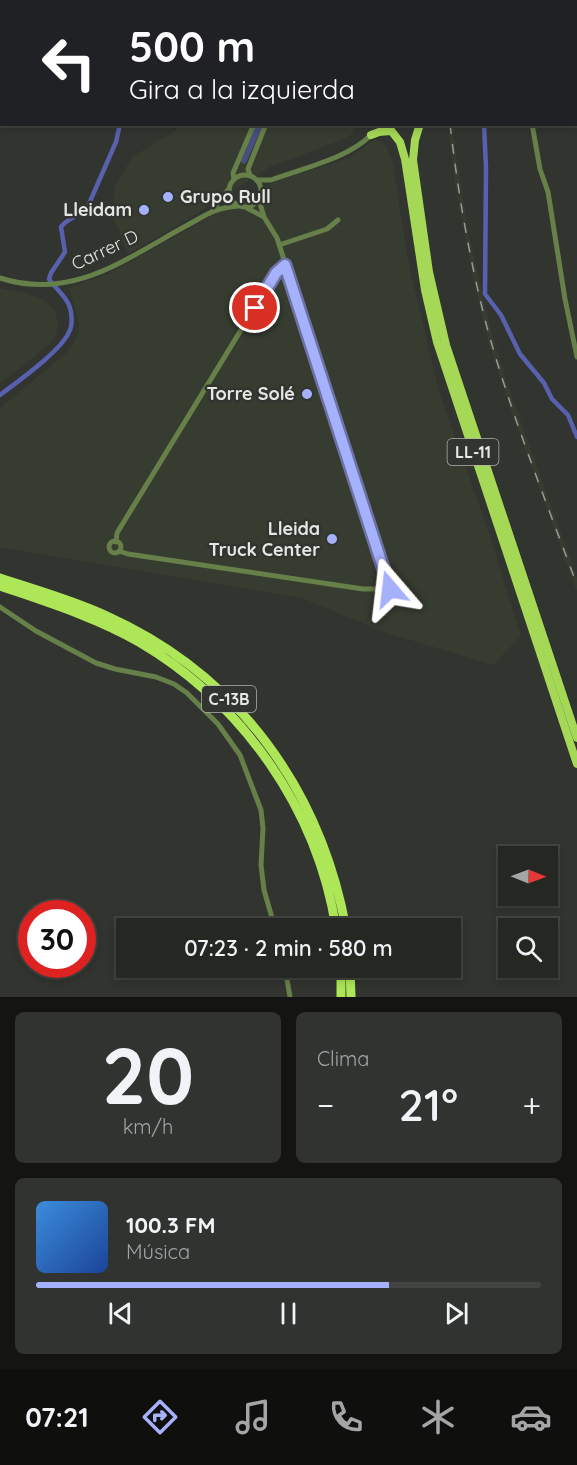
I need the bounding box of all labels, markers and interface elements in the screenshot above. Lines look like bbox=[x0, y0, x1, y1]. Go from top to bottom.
text: 500 m bbox=[129, 20, 255, 73]
icon: left bbox=[30, 24, 108, 102]
text: Gira a la izquierda bbox=[129, 72, 355, 106]
place label: Grupo Rull bbox=[180, 185, 271, 208]
marker: Grupo Rull bbox=[161, 190, 175, 204]
place label: Lleidam bbox=[63, 198, 132, 221]
marker: Lleidam bbox=[137, 203, 151, 217]
street label: Carrer D bbox=[68, 224, 142, 275]
pin bbox=[229, 282, 280, 333]
icon: arrive bbox=[238, 291, 271, 324]
place label: Torre Solé bbox=[206, 382, 295, 405]
marker: Torre Solé bbox=[300, 387, 314, 401]
road number: LL-11 bbox=[448, 439, 498, 465]
place label: Lleida Truck Center bbox=[208, 517, 320, 561]
marker: Lleida Truck Center bbox=[325, 532, 339, 546]
position arrow bbox=[358, 557, 422, 621]
road number: C-13B bbox=[202, 686, 256, 712]
north arrow bbox=[498, 846, 558, 906]
map controls bbox=[498, 846, 558, 978]
speed limit sign: 30 bbox=[18, 900, 96, 978]
button: search bbox=[498, 918, 558, 978]
text: 07:23 · 2 min · 580 m bbox=[184, 934, 393, 962]
text: 20 bbox=[102, 1026, 194, 1124]
text: Clima bbox=[317, 1046, 369, 1071]
text: 21° bbox=[399, 1076, 458, 1132]
text: − bbox=[317, 1084, 334, 1125]
text: + bbox=[522, 1084, 541, 1125]
text: km/h bbox=[123, 1114, 173, 1139]
text: 100.3 FM bbox=[126, 1211, 215, 1239]
text: Música bbox=[126, 1239, 190, 1264]
icon: previous bbox=[104, 1297, 137, 1330]
icon: pause bbox=[272, 1297, 305, 1330]
icon: next bbox=[440, 1297, 473, 1330]
icon: directions bbox=[139, 1396, 181, 1438]
icon: music bbox=[232, 1396, 274, 1438]
icon: phone bbox=[325, 1396, 367, 1438]
icon: climate bbox=[417, 1396, 459, 1438]
icon: car bbox=[510, 1396, 552, 1438]
text: 07:21 bbox=[25, 1400, 89, 1434]

